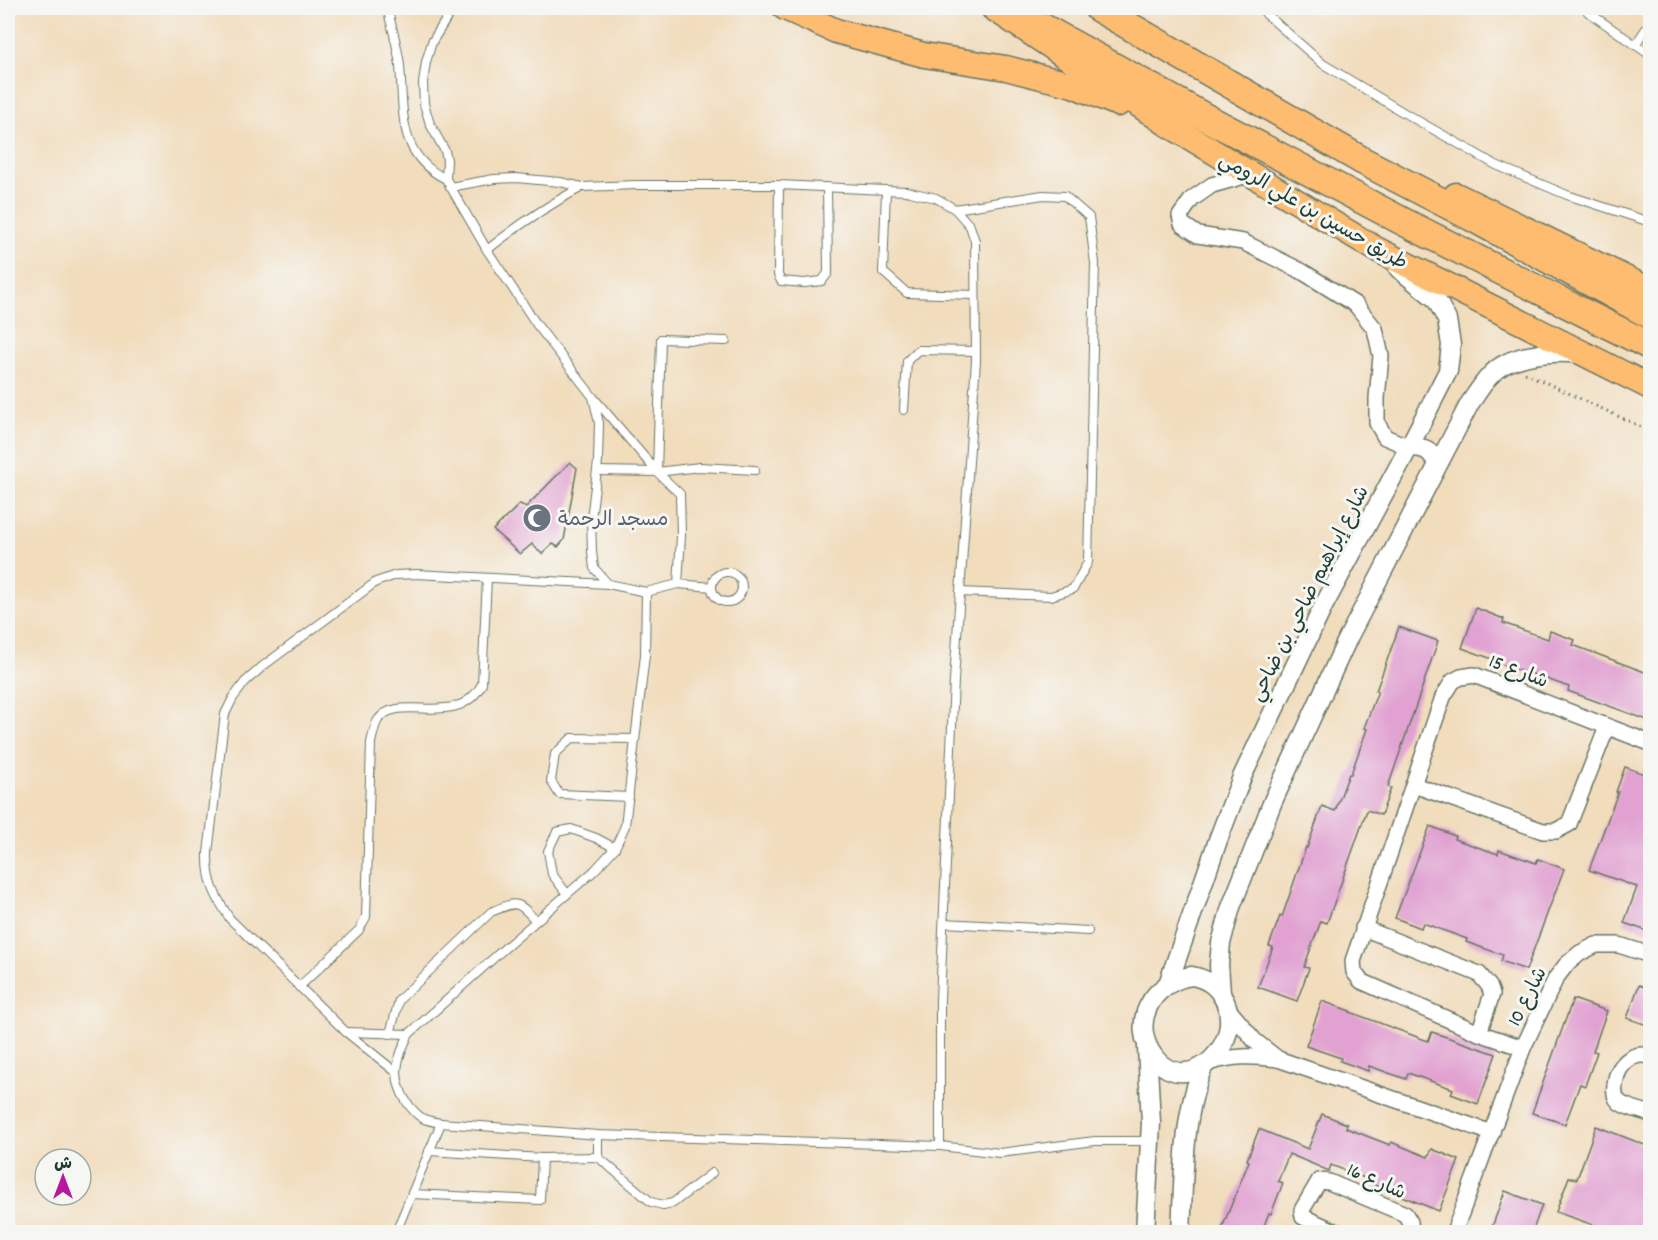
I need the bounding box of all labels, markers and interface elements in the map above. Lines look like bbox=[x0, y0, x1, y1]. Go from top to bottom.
street label: طريق حسين بن علي الرومي bbox=[1213, 147, 1412, 279]
street label: شارع إبراهيم ضاحي بن ضاحي bbox=[1244, 482, 1378, 708]
mosque icon: مسجد الرحمة bbox=[521, 502, 553, 534]
place label: مسجد الرحمة bbox=[558, 507, 668, 535]
street label: شارع 15 bbox=[1484, 649, 1552, 697]
street label: شارع 10 bbox=[1502, 963, 1555, 1032]
north arrow bbox=[33, 1147, 93, 1207]
text: ش bbox=[54, 1153, 72, 1176]
street label: شارع 16 bbox=[1342, 1157, 1410, 1208]

